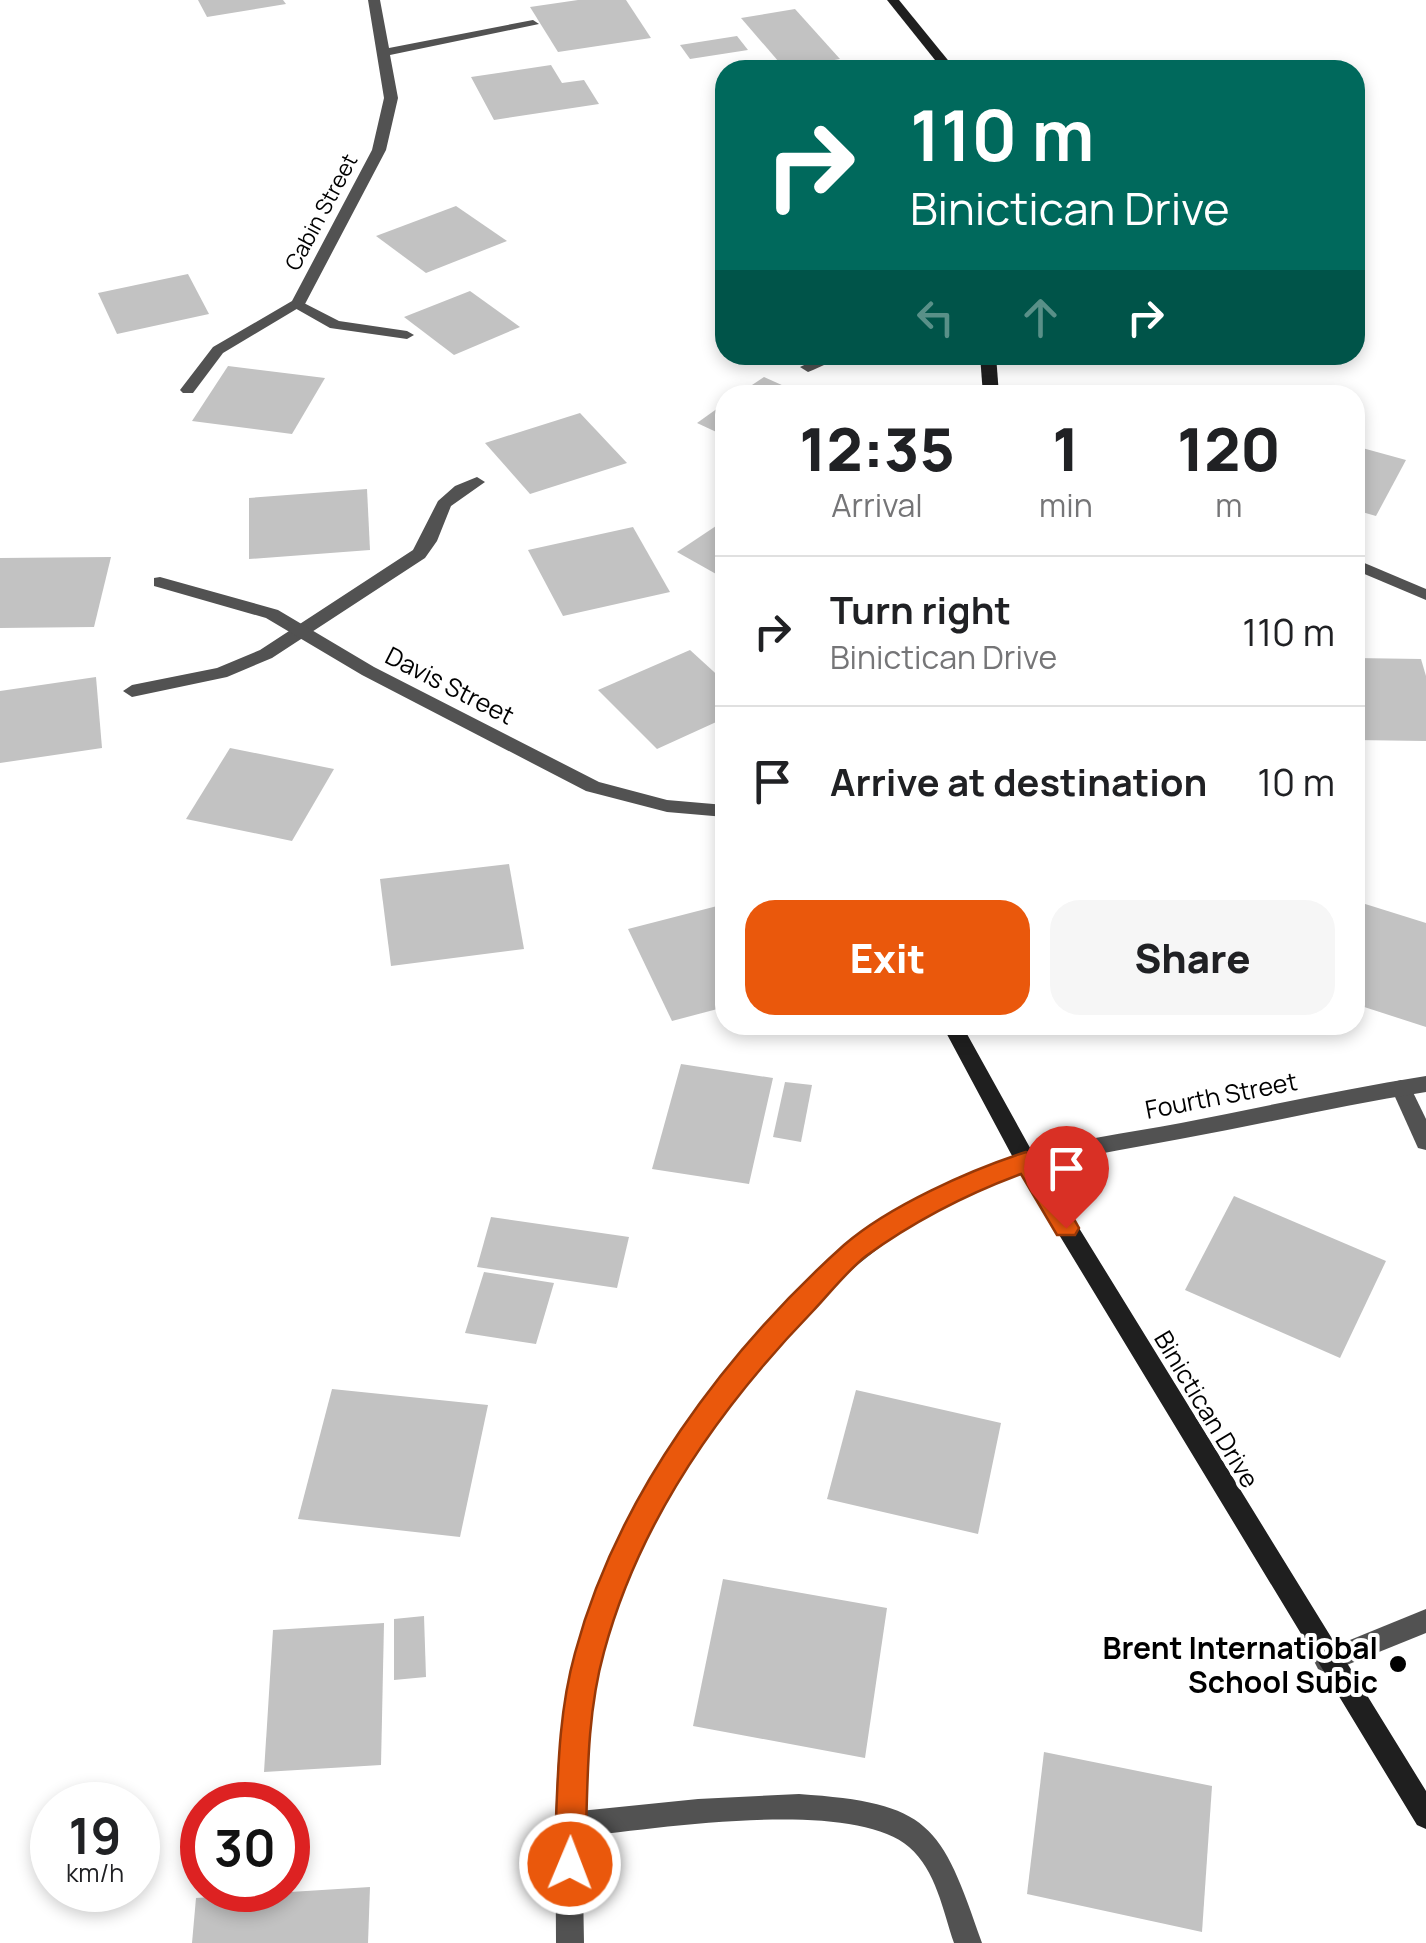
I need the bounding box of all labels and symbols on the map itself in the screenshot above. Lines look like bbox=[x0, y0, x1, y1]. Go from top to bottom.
street label: Cabin Street bbox=[278, 148, 364, 276]
street label: Davis Street bbox=[380, 638, 520, 732]
street label: Fourth Street bbox=[1142, 1063, 1300, 1127]
pin bbox=[1024, 1126, 1109, 1229]
street label: Binictican Drive bbox=[1146, 1324, 1268, 1494]
place label: Brent Internatiobal School Subic bbox=[1102, 1627, 1378, 1702]
marker: Brent Internatiobal School Subic bbox=[1387, 1653, 1409, 1675]
speed limit sign: 30 bbox=[180, 1782, 310, 1912]
position arrow bbox=[518, 1812, 622, 1916]

